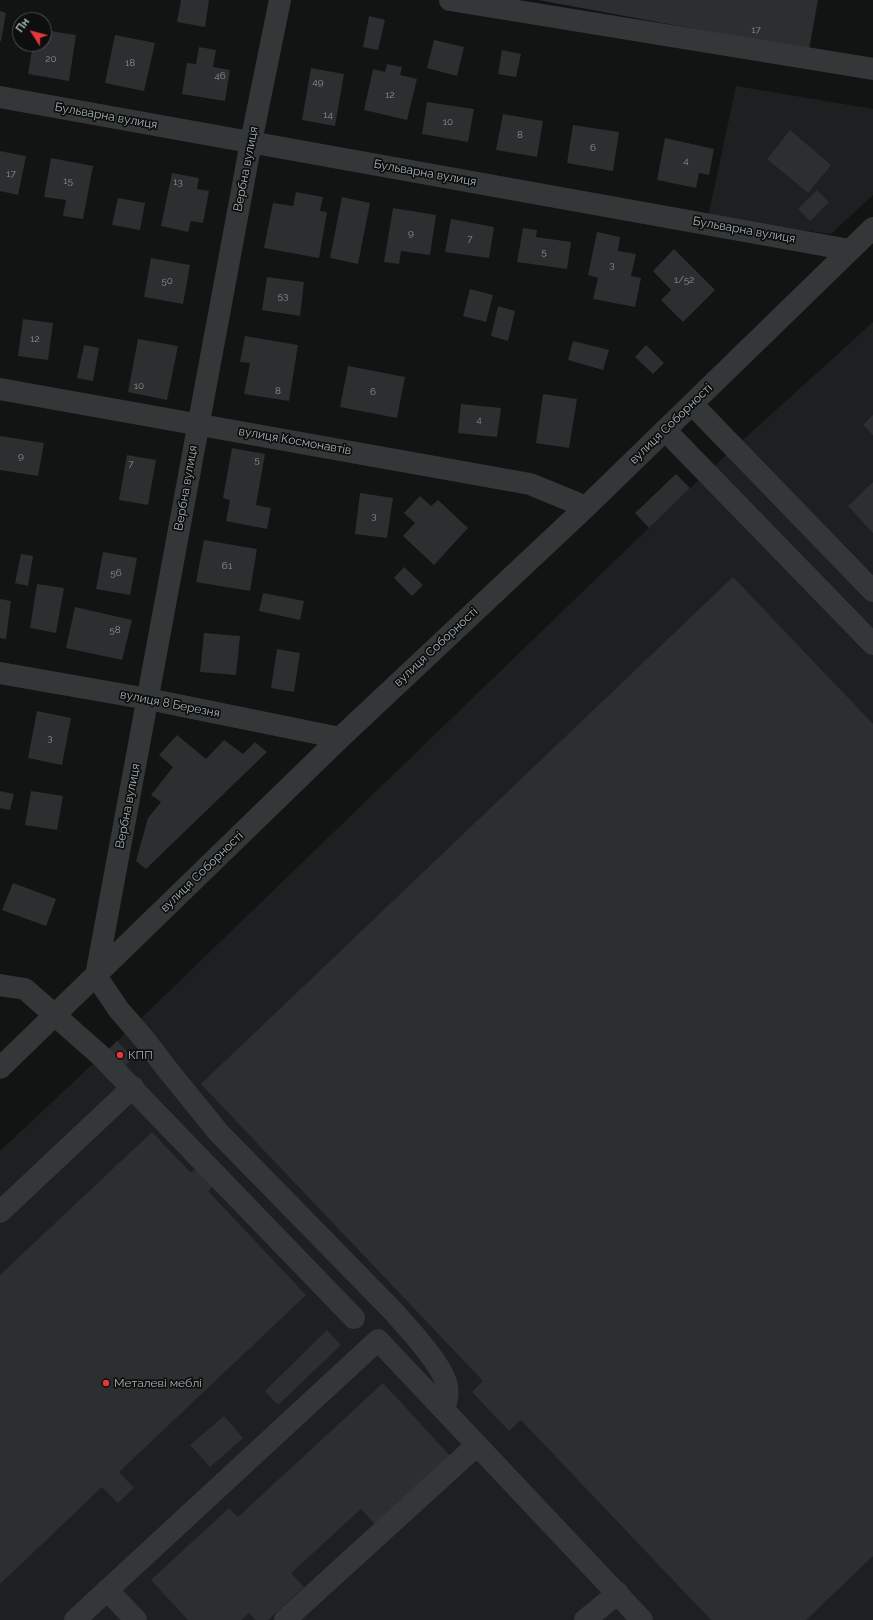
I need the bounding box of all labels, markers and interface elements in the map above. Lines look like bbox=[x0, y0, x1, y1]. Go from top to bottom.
north arrow bbox=[12, 12, 52, 52]
text: Пн bbox=[13, 16, 32, 35]
house number: 17 bbox=[751, 24, 761, 36]
house number: 20 bbox=[45, 53, 57, 65]
house number: 18 bbox=[125, 57, 135, 69]
house number: 46 bbox=[214, 70, 226, 82]
house number: 49 bbox=[312, 76, 324, 88]
house number: 12 bbox=[385, 89, 395, 101]
street label: Бульварна вулиця bbox=[54, 100, 158, 132]
house number: 14 bbox=[323, 109, 333, 121]
house number: 10 bbox=[443, 116, 453, 128]
street label: Вербна вулиця bbox=[231, 125, 261, 213]
house number: 8 bbox=[517, 129, 523, 141]
house number: 6 bbox=[590, 142, 596, 154]
house number: 4 bbox=[683, 155, 689, 167]
street label: Бульварна вулиця bbox=[373, 157, 477, 189]
house number: 17 bbox=[6, 168, 16, 180]
house number: 15 bbox=[63, 175, 73, 187]
house number: 13 bbox=[173, 176, 183, 188]
street label: Бульварна вулиця bbox=[692, 214, 796, 246]
house number: 9 bbox=[408, 227, 414, 239]
house number: 7 bbox=[467, 233, 473, 245]
house number: 5 bbox=[541, 246, 547, 258]
house number: 3 bbox=[609, 259, 615, 271]
house number: 1/52 bbox=[674, 274, 694, 286]
house number: 50 bbox=[161, 275, 173, 287]
house number: 53 bbox=[278, 290, 288, 302]
house number: 12 bbox=[30, 333, 40, 345]
house number: 10 bbox=[134, 380, 144, 392]
street label: вулиця Соборності bbox=[627, 381, 715, 467]
house number: 8 bbox=[275, 385, 281, 397]
house number: 6 bbox=[370, 386, 376, 398]
house number: 4 bbox=[476, 414, 482, 426]
street label: вулиця Космонавтів bbox=[237, 424, 353, 458]
street label: Вербна вулиця bbox=[171, 444, 201, 532]
house number: 9 bbox=[18, 450, 24, 462]
house number: 5 bbox=[254, 454, 260, 466]
house number: 7 bbox=[128, 458, 134, 470]
house number: 3 bbox=[371, 510, 377, 522]
house number: 61 bbox=[222, 560, 232, 572]
house number: 56 bbox=[110, 567, 122, 579]
street label: вулиця Соборності bbox=[391, 604, 481, 690]
house number: 58 bbox=[109, 624, 121, 636]
street label: вулиця 8 Березня bbox=[119, 687, 221, 721]
house number: 3 bbox=[47, 732, 53, 744]
street label: Вербна вулиця bbox=[113, 762, 143, 850]
street label: вулиця Соборності bbox=[158, 829, 246, 915]
place label: КПП bbox=[128, 1048, 153, 1062]
marker: КПП bbox=[115, 1050, 125, 1060]
place label: Металеві меблі bbox=[114, 1376, 202, 1390]
marker: Металеві меблі bbox=[101, 1378, 111, 1388]

